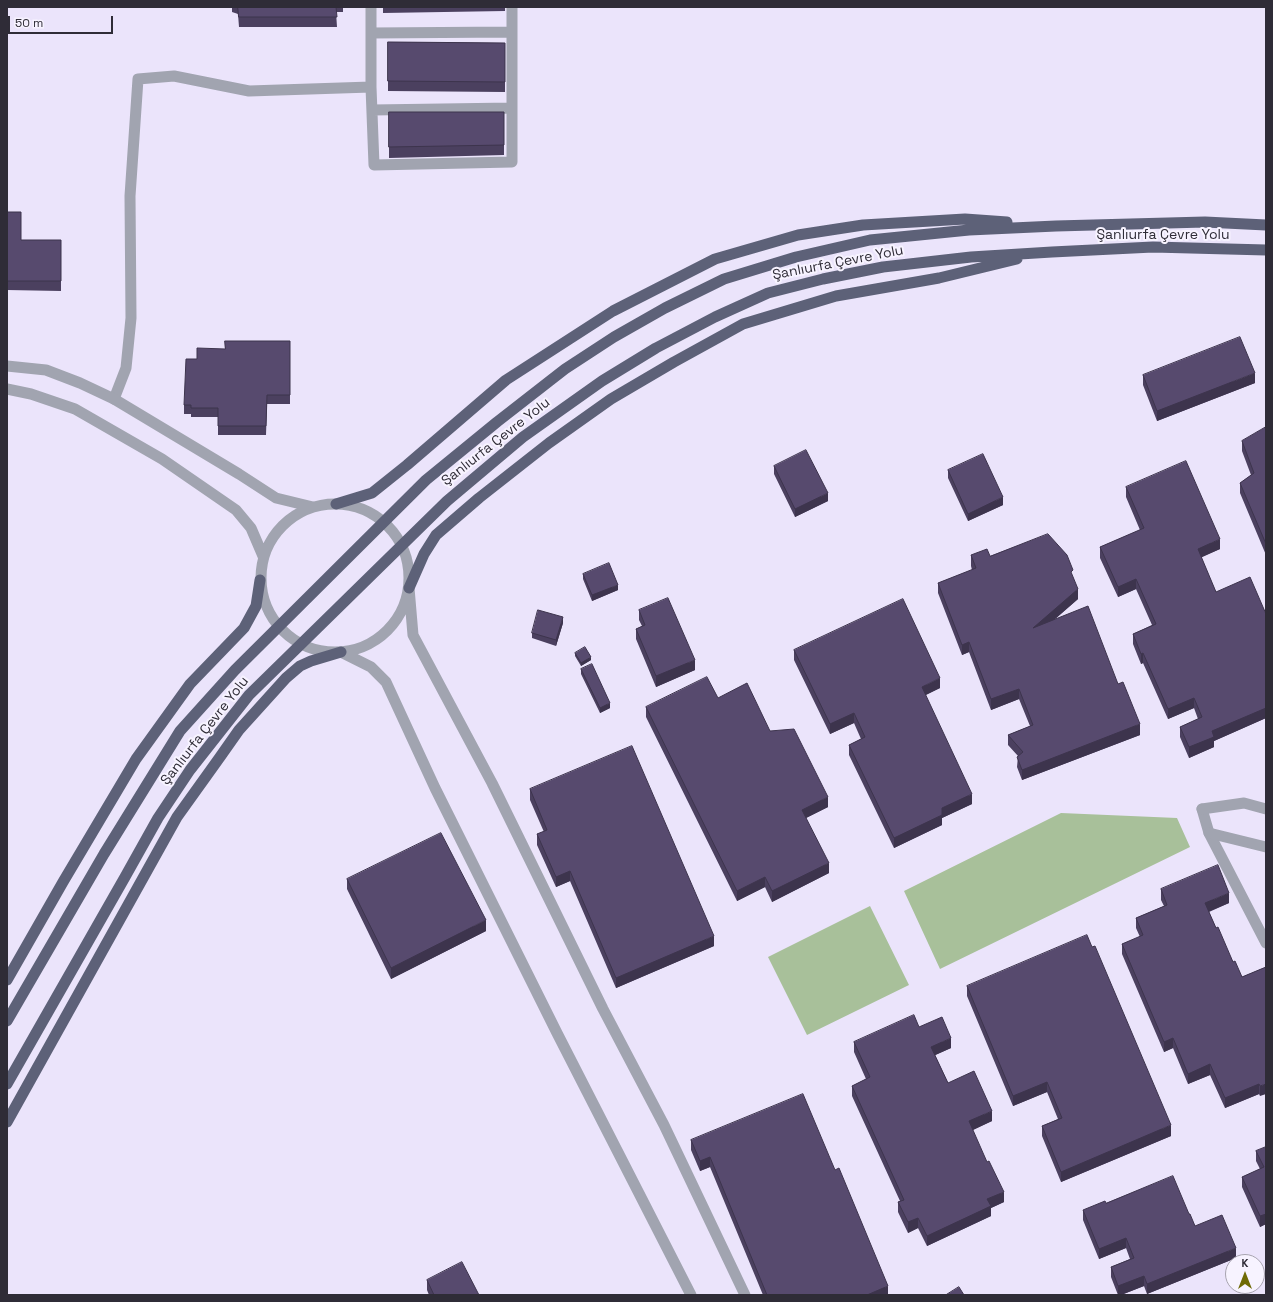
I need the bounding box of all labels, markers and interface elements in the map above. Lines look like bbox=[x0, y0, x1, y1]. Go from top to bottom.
scale bar bbox=[10, 8, 115, 34]
text: 50 m bbox=[15, 15, 43, 31]
street label: Şanlıurfa Çevre Yolu bbox=[1096, 227, 1230, 243]
street label: Şanlıurfa Çevre Yolu bbox=[771, 242, 905, 284]
street label: Şanlıurfa Çevre Yolu bbox=[438, 394, 554, 490]
street label: Şanlıurfa Çevre Yolu bbox=[157, 673, 253, 789]
north arrow bbox=[1225, 1254, 1265, 1294]
text: K bbox=[1242, 1256, 1248, 1270]

